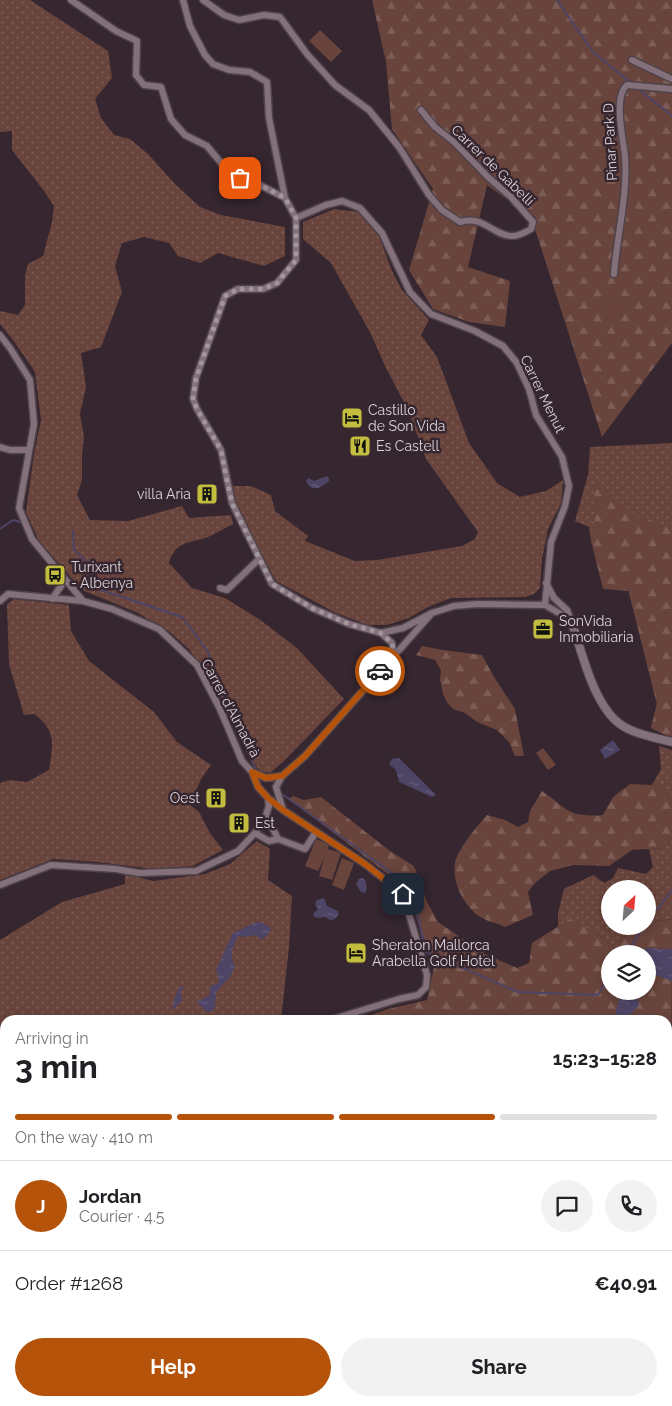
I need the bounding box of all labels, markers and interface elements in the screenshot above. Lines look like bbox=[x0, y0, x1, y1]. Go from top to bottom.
street label: Pinar Park D bbox=[600, 103, 620, 181]
street label: Carrer de Gabellí bbox=[448, 121, 538, 209]
pin bbox=[219, 157, 261, 199]
icon: bag bbox=[226, 164, 254, 192]
street label: Carrer Menut bbox=[517, 352, 569, 436]
place label: Castillo de Son Vida bbox=[368, 402, 445, 434]
hotel icon: Castillo de Son Vida bbox=[340, 406, 364, 430]
restaurant icon: Es Castell bbox=[348, 434, 372, 458]
place label: Es Castell bbox=[376, 438, 439, 454]
building icon: villa Aria bbox=[195, 482, 219, 506]
place label: villa Aria bbox=[137, 486, 191, 502]
place label: Turixant - Albenya bbox=[71, 559, 133, 591]
bus stop icon: Turixant - Albenya bbox=[43, 563, 67, 587]
place label: SonVida Inmobiliaria bbox=[559, 613, 634, 645]
office icon: SonVida Inmobiliaria bbox=[531, 617, 555, 641]
courier bbox=[355, 646, 405, 696]
street label: Carrer d'Almadrà bbox=[198, 656, 264, 760]
icon: car bbox=[366, 657, 394, 685]
building icon: Oest bbox=[204, 786, 228, 810]
place label: Oest bbox=[170, 790, 200, 806]
building icon: Est bbox=[227, 811, 251, 835]
place label: Est bbox=[255, 815, 275, 831]
pin bbox=[382, 873, 424, 915]
icon: home bbox=[389, 880, 417, 908]
north arrow bbox=[601, 880, 656, 935]
map controls bbox=[601, 880, 656, 1000]
place label: Sheraton Mallorca Arabella Golf Hotel bbox=[372, 937, 495, 969]
hotel icon: Sheraton Mallorca Arabella Golf Hotel bbox=[344, 941, 368, 965]
button: layers bbox=[601, 945, 656, 1000]
text: Arriving in bbox=[15, 1029, 89, 1048]
text: 15:23–15:28 bbox=[553, 1047, 657, 1069]
text: 3 min bbox=[15, 1048, 98, 1085]
text: On the way · 410 m bbox=[15, 1128, 153, 1147]
button: chat bbox=[541, 1180, 593, 1232]
button: phone bbox=[605, 1180, 657, 1232]
text: Jordan bbox=[79, 1185, 142, 1207]
text: J bbox=[36, 1195, 46, 1217]
text: Courier · 4.5 bbox=[79, 1207, 164, 1226]
text: Order #1268 bbox=[15, 1272, 123, 1294]
text: €40.91 bbox=[594, 1272, 657, 1294]
button: Help bbox=[15, 1338, 331, 1396]
button: Share bbox=[341, 1338, 657, 1396]

